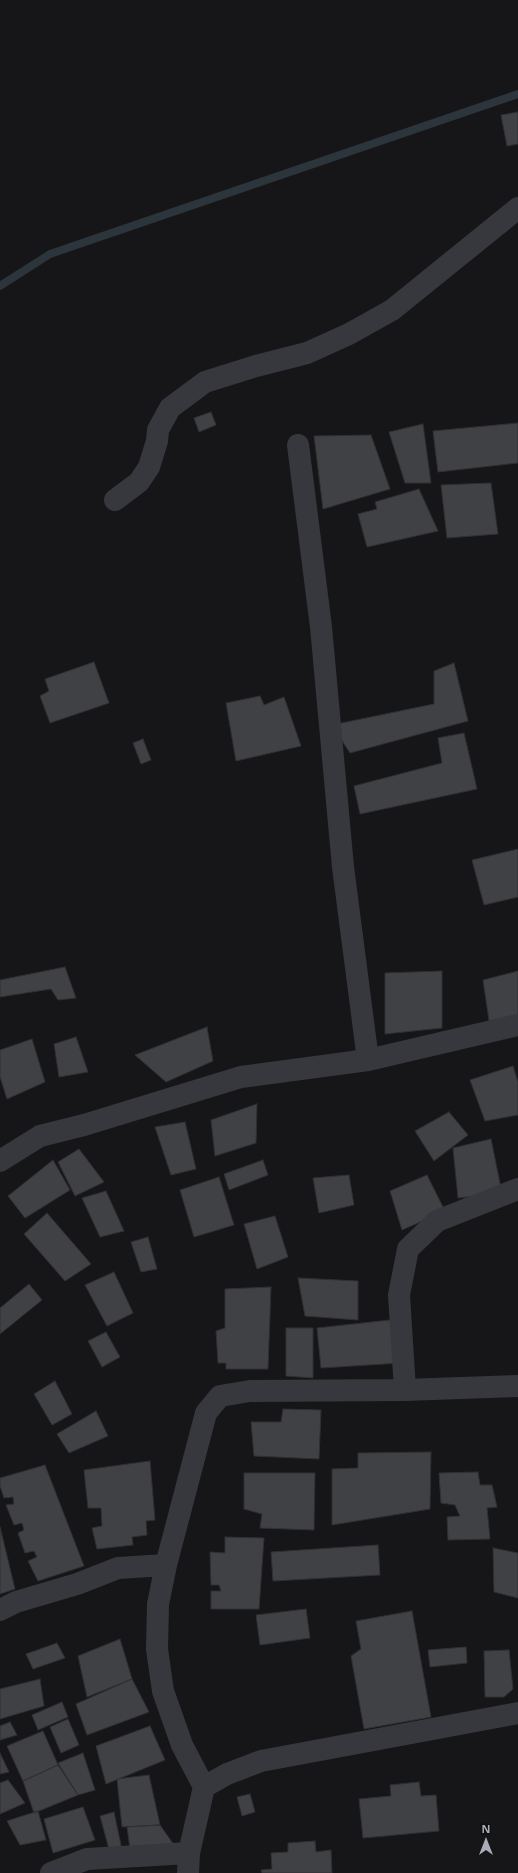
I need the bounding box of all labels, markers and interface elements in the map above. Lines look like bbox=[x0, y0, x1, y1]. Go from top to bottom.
north arrow bbox=[466, 1821, 506, 1861]
text: N bbox=[482, 1821, 490, 1836]

